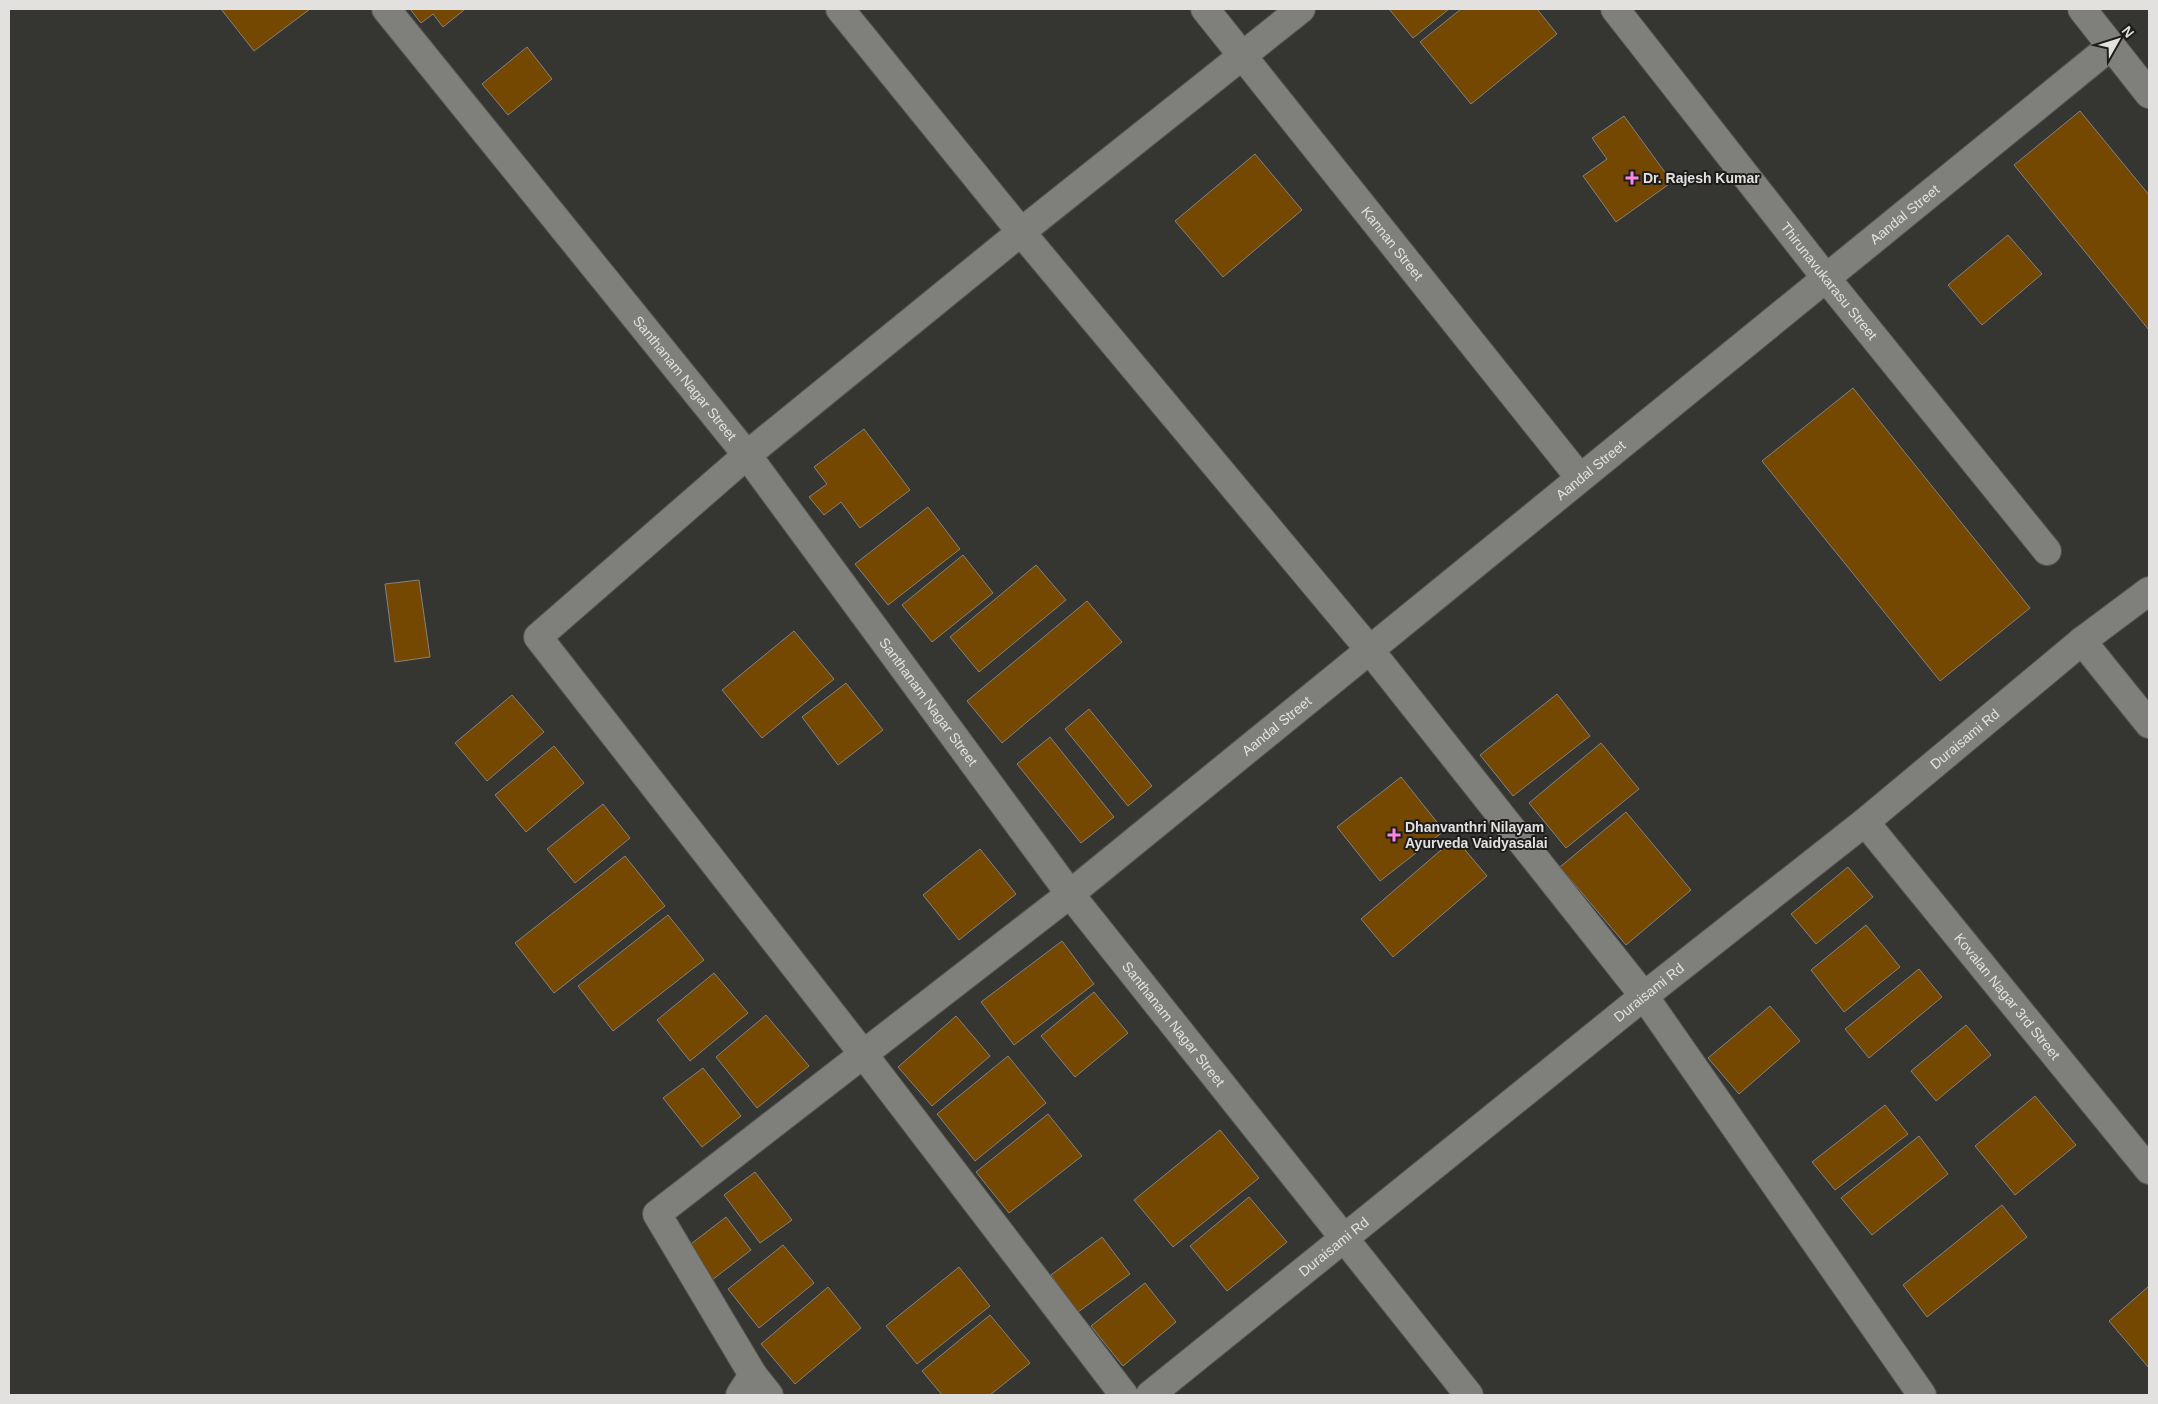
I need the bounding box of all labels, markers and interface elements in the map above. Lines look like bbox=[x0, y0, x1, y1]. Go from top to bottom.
north arrow bbox=[2093, 15, 2143, 65]
text: N bbox=[2119, 23, 2138, 41]
place label: Dr. Rajesh Kumar bbox=[1643, 170, 1760, 186]
marker: Dr. Rajesh Kumar bbox=[1625, 171, 1639, 185]
street label: Aandal Street bbox=[1866, 181, 1942, 247]
street label: Kannan Street bbox=[1358, 203, 1427, 283]
street label: Thirunavukarasu Street bbox=[1777, 219, 1881, 343]
street label: Santhanam Nagar Street bbox=[630, 313, 740, 444]
street label: Aandal Street bbox=[1552, 437, 1628, 503]
street label: Santhanam Nagar Street bbox=[876, 634, 981, 769]
street label: Aandal Street bbox=[1238, 693, 1314, 759]
street label: Duraisami Rd bbox=[1927, 706, 2002, 772]
place label: Dhanvanthri Nilayam Ayurveda Vaidyasalai bbox=[1405, 819, 1548, 851]
marker: Dhanvanthri Nilayam Ayurveda Vaidyasalai bbox=[1387, 828, 1401, 842]
street label: Kovalan Nagar 3rd Street bbox=[1951, 930, 2064, 1063]
street label: Santhanam Nagar Street bbox=[1119, 958, 1228, 1090]
street label: Duraisami Rd bbox=[1611, 960, 1687, 1025]
street label: Duraisami Rd bbox=[1296, 1214, 1372, 1280]

